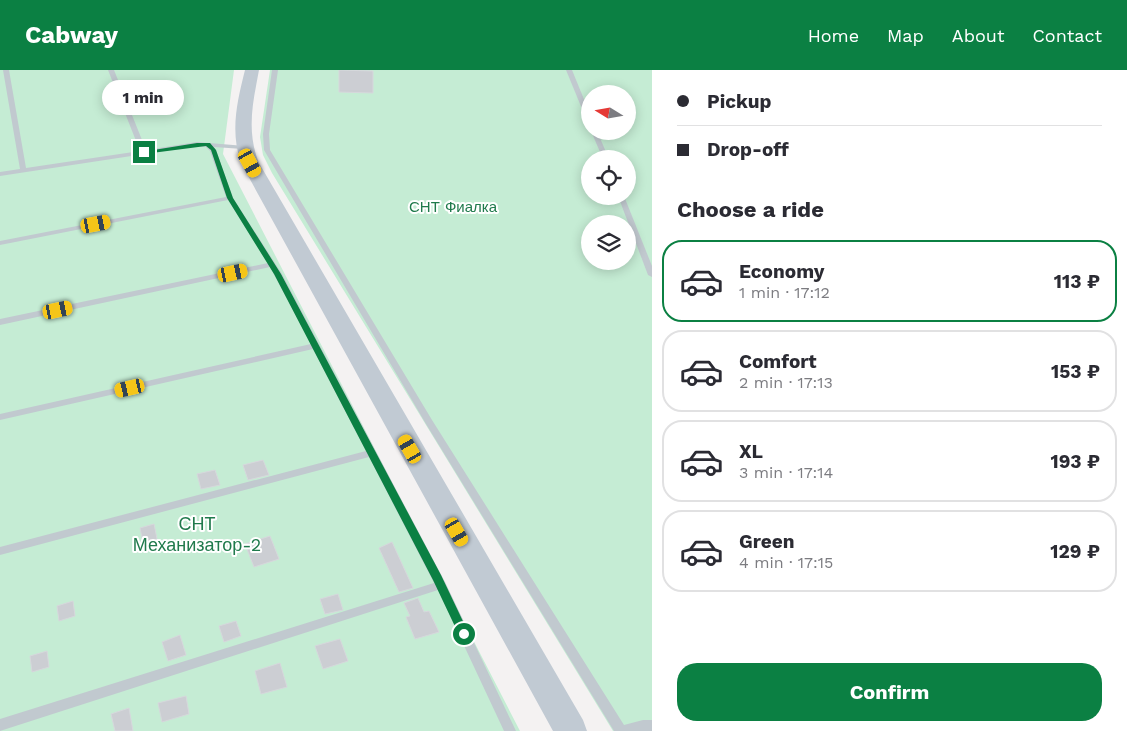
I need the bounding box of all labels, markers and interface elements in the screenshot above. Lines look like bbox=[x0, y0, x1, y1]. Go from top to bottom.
text: Cabway bbox=[25, 21, 118, 49]
text: Home bbox=[808, 25, 859, 46]
text: Map bbox=[887, 25, 924, 46]
text: About bbox=[952, 25, 1004, 46]
text: Contact bbox=[1032, 25, 1102, 46]
callout: 1 min bbox=[103, 79, 185, 114]
north arrow bbox=[581, 85, 636, 140]
map controls bbox=[581, 85, 636, 270]
text: 1 min bbox=[122, 88, 164, 107]
text: Pickup bbox=[707, 90, 771, 113]
text: Drop-off bbox=[707, 138, 789, 161]
route end bbox=[133, 141, 155, 163]
car bbox=[236, 146, 263, 180]
button: locate bbox=[581, 150, 636, 205]
text: Choose a ride bbox=[677, 197, 824, 222]
park label: СНТ Фиалка bbox=[409, 198, 498, 216]
car bbox=[79, 214, 112, 234]
button: layers bbox=[581, 215, 636, 270]
icon: car bbox=[679, 259, 724, 304]
text: Economy bbox=[739, 260, 824, 283]
car bbox=[216, 263, 249, 283]
text: 113 ₽ bbox=[1054, 270, 1100, 293]
text: 1 min · 17:12 bbox=[739, 283, 830, 302]
car bbox=[41, 300, 74, 320]
icon: car bbox=[679, 349, 724, 394]
text: Comfort bbox=[739, 350, 817, 373]
text: 153 ₽ bbox=[1051, 360, 1100, 383]
text: 2 min · 17:13 bbox=[739, 373, 833, 392]
car bbox=[113, 377, 146, 399]
car bbox=[396, 432, 423, 466]
icon: car bbox=[679, 439, 724, 484]
text: XL bbox=[739, 440, 763, 463]
text: 193 ₽ bbox=[1050, 450, 1100, 473]
text: 3 min · 17:14 bbox=[739, 463, 833, 482]
park label: СНТ Механизатор-2 bbox=[133, 513, 261, 555]
car bbox=[443, 515, 470, 549]
icon: car bbox=[679, 529, 724, 574]
text: Green bbox=[739, 530, 795, 553]
text: 129 ₽ bbox=[1050, 540, 1100, 563]
text: 4 min · 17:15 bbox=[739, 553, 833, 572]
route start bbox=[453, 623, 475, 645]
button: Confirm bbox=[677, 663, 1102, 721]

